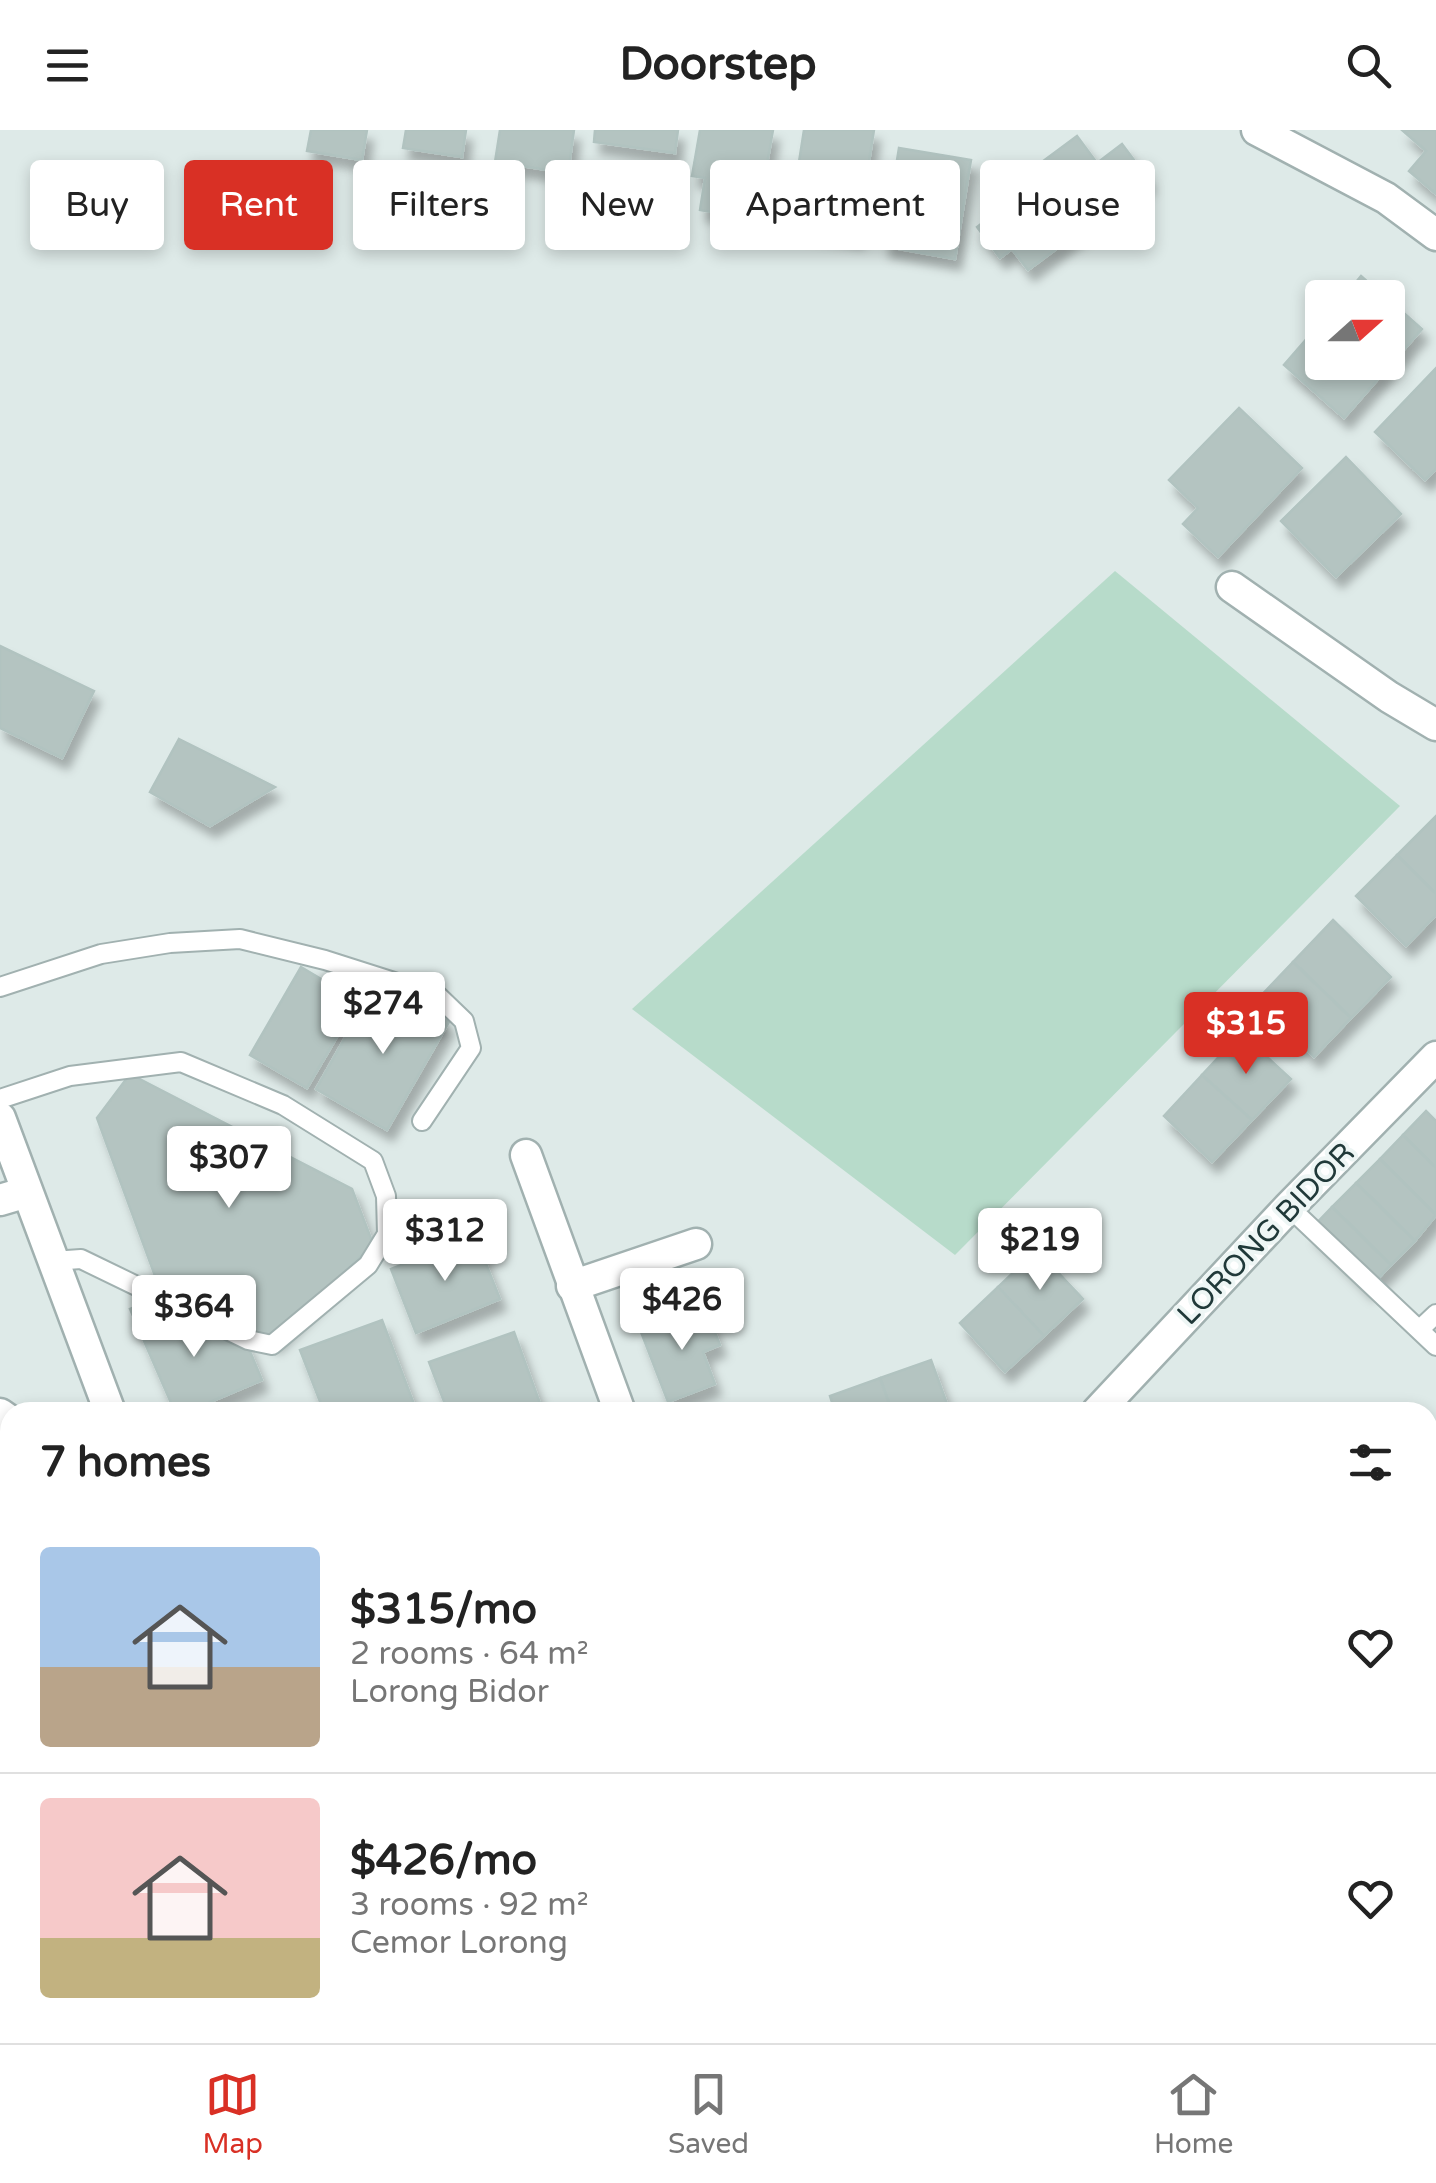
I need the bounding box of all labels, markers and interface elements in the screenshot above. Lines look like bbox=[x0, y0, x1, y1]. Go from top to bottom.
icon: menu bbox=[40, 38, 95, 93]
text: Doorstep bbox=[619, 38, 817, 92]
icon: search bbox=[1341, 38, 1396, 93]
chip: Buy bbox=[30, 160, 164, 250]
chip: Rent bbox=[184, 160, 333, 250]
chip: Filters bbox=[353, 160, 525, 250]
chip: New bbox=[545, 160, 690, 250]
chip: Apartment bbox=[710, 160, 960, 250]
chip: House bbox=[980, 160, 1155, 250]
north arrow bbox=[1305, 280, 1405, 380]
map controls bbox=[1305, 280, 1405, 380]
pin: $274 bbox=[324, 972, 442, 1057]
text: $274 bbox=[343, 985, 423, 1023]
pin: $315 bbox=[1187, 992, 1305, 1077]
text: $315 bbox=[1206, 1005, 1286, 1043]
pin: $307 bbox=[170, 1126, 288, 1211]
street label: LORONG BIDOR bbox=[1169, 1135, 1363, 1333]
text: $307 bbox=[189, 1139, 269, 1177]
pin: $312 bbox=[386, 1199, 504, 1284]
pin: $219 bbox=[981, 1208, 1099, 1293]
text: $312 bbox=[405, 1212, 485, 1250]
text: $219 bbox=[1000, 1221, 1080, 1259]
pin: $426 bbox=[623, 1268, 741, 1353]
pin: $364 bbox=[135, 1275, 253, 1360]
text: $426 bbox=[642, 1281, 722, 1319]
text: $364 bbox=[154, 1288, 234, 1326]
icon: filters bbox=[1343, 1435, 1398, 1490]
text: 7 homes bbox=[40, 1437, 211, 1488]
text: $315/mo bbox=[350, 1584, 537, 1635]
icon: home bbox=[120, 1587, 240, 1707]
icon: heart bbox=[1343, 1620, 1398, 1675]
text: 2 rooms · 64 m² bbox=[350, 1635, 589, 1673]
text: Lorong Bidor bbox=[350, 1673, 549, 1711]
text: $426/mo bbox=[350, 1835, 537, 1886]
icon: home bbox=[120, 1838, 240, 1958]
icon: heart bbox=[1343, 1871, 1398, 1926]
text: 3 rooms · 92 m² bbox=[350, 1886, 589, 1924]
text: Cemor Lorong bbox=[350, 1924, 568, 1962]
tab: Map bbox=[203, 2067, 263, 2161]
tab: Saved bbox=[668, 2067, 749, 2161]
tab: Home bbox=[1154, 2067, 1233, 2161]

